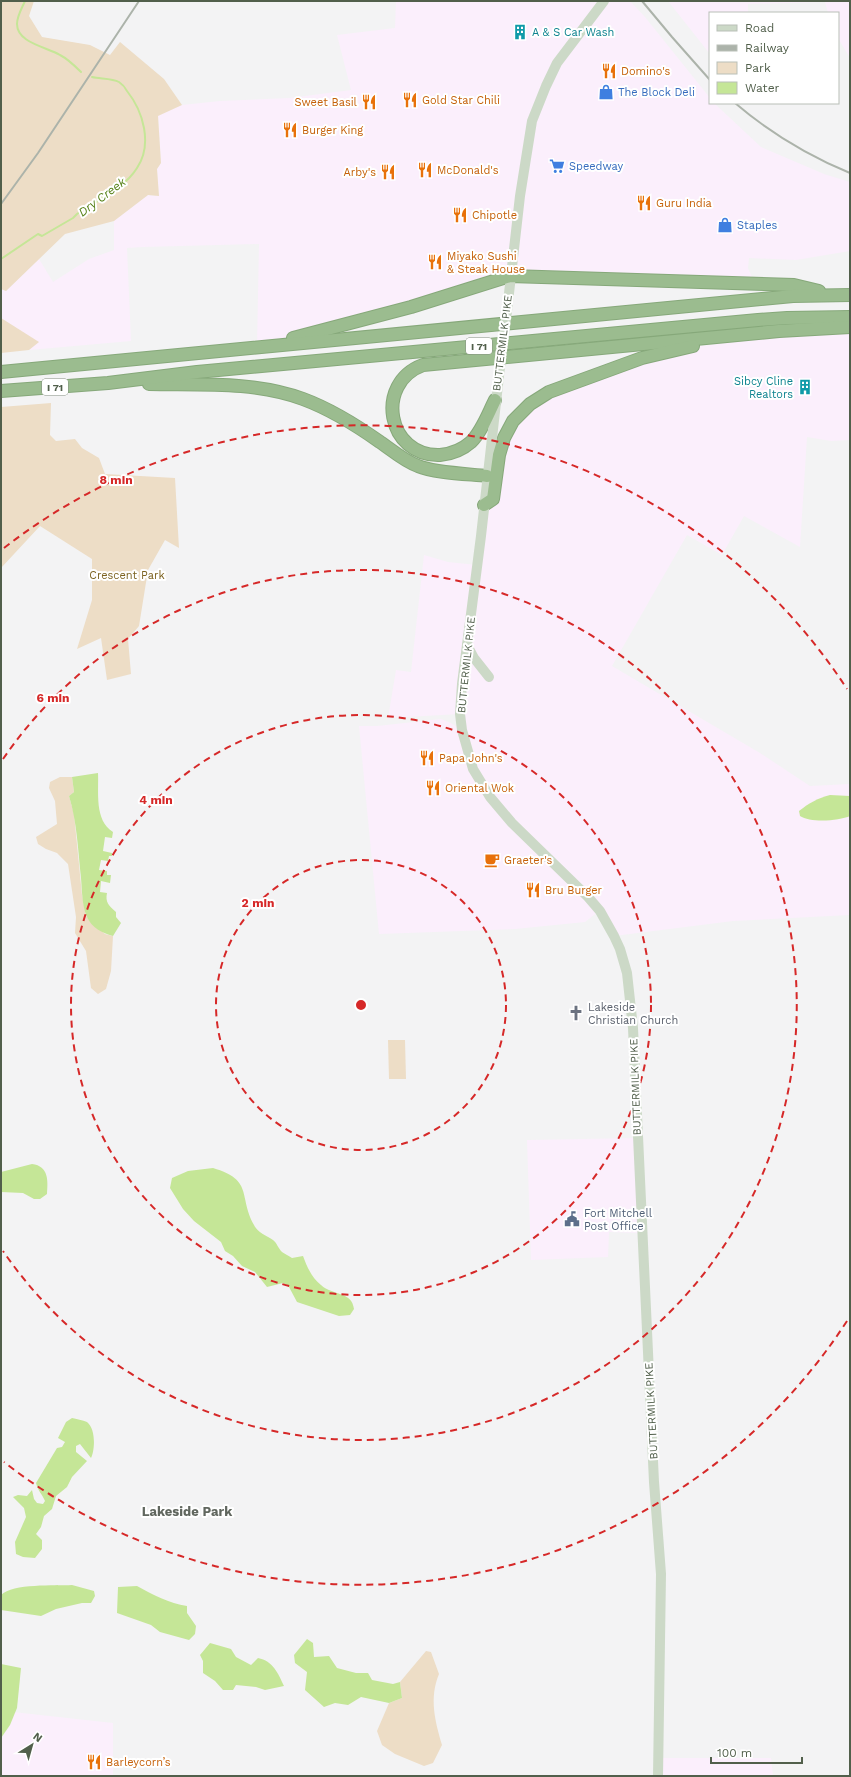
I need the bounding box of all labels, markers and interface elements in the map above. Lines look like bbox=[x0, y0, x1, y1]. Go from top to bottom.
legend bbox=[709, 12, 839, 104]
text: Road bbox=[745, 21, 774, 35]
building icon: A & S Car Wash bbox=[511, 23, 529, 41]
place label: A & S Car Wash bbox=[532, 26, 614, 39]
text: Railway bbox=[745, 41, 790, 55]
text: Park bbox=[745, 61, 771, 75]
restaurant icon: Domino's bbox=[600, 62, 618, 80]
place label: Domino's bbox=[621, 65, 671, 78]
text: Water bbox=[745, 81, 780, 95]
shop icon: The Block Deli bbox=[597, 83, 615, 101]
place label: The Block Deli bbox=[618, 86, 695, 99]
restaurant icon: Gold Star Chili bbox=[401, 91, 419, 109]
restaurant icon: Sweet Basil bbox=[360, 93, 378, 111]
place label: Gold Star Chili bbox=[422, 94, 500, 107]
place label: Sweet Basil bbox=[295, 96, 358, 109]
restaurant icon: Burger King bbox=[281, 121, 299, 139]
place label: Burger King bbox=[302, 124, 363, 137]
supermarket icon: Speedway bbox=[548, 157, 566, 175]
place label: Speedway bbox=[569, 160, 623, 173]
restaurant icon: McDonald's bbox=[416, 161, 434, 179]
restaurant icon: Arby's bbox=[379, 163, 397, 181]
place label: McDonald's bbox=[437, 164, 499, 177]
place label: Arby's bbox=[344, 166, 376, 179]
water label: Dry Creek bbox=[76, 174, 129, 219]
restaurant icon: Guru India bbox=[635, 194, 653, 212]
place label: Guru India bbox=[656, 197, 712, 210]
restaurant icon: Chipotle bbox=[451, 206, 469, 224]
place label: Chipotle bbox=[472, 209, 517, 222]
shop icon: Staples bbox=[716, 216, 734, 234]
place label: Staples bbox=[737, 219, 777, 232]
place label: Miyako Sushi & Steak House bbox=[447, 250, 525, 276]
restaurant icon: Miyako Sushi & Steak House bbox=[426, 253, 444, 271]
street label: BUTTERMILK PIKE bbox=[490, 294, 515, 392]
road number: I 71 bbox=[466, 338, 492, 354]
place label: Sibcy Cline Realtors bbox=[734, 375, 793, 401]
building icon: Sibcy Cline Realtors bbox=[796, 378, 814, 396]
road number: I 71 bbox=[42, 379, 68, 395]
text: 8 min bbox=[99, 473, 133, 487]
park label: Crescent Park bbox=[89, 569, 165, 582]
street label: BUTTERMILK PIKE bbox=[455, 616, 478, 714]
text: 6 min bbox=[36, 691, 70, 705]
restaurant icon: Papa John's bbox=[418, 749, 436, 767]
place label: Papa John's bbox=[439, 752, 503, 765]
restaurant icon: Oriental Wok bbox=[424, 779, 442, 797]
place label: Oriental Wok bbox=[445, 782, 514, 795]
text: 4 min bbox=[139, 793, 173, 807]
cafe icon: Graeter's bbox=[483, 851, 501, 869]
place label: Graeter's bbox=[504, 854, 553, 867]
restaurant icon: Bru Burger bbox=[524, 881, 542, 899]
place label: Bru Burger bbox=[545, 884, 603, 897]
text: 2 min bbox=[242, 896, 274, 910]
centre of rings bbox=[354, 998, 368, 1012]
place label: Lakeside Christian Church bbox=[588, 1001, 678, 1027]
church icon: Lakeside Christian Church bbox=[567, 1004, 585, 1022]
street label: BUTTERMILK PIKE bbox=[627, 1038, 644, 1136]
place label: Fort Mitchell Post Office bbox=[584, 1207, 653, 1233]
public building icon: Fort Mitchell Post Office bbox=[563, 1210, 581, 1228]
street label: BUTTERMILK PIKE bbox=[642, 1362, 661, 1460]
district label: Lakeside Park bbox=[142, 1504, 233, 1519]
north arrow bbox=[12, 1725, 52, 1765]
text: N bbox=[31, 1730, 45, 1745]
scale bar bbox=[711, 1739, 802, 1765]
text: 100 m bbox=[717, 1746, 752, 1760]
restaurant icon: Barleycorn’s bbox=[85, 1753, 103, 1771]
place label: Barleycorn’s bbox=[106, 1756, 171, 1769]

